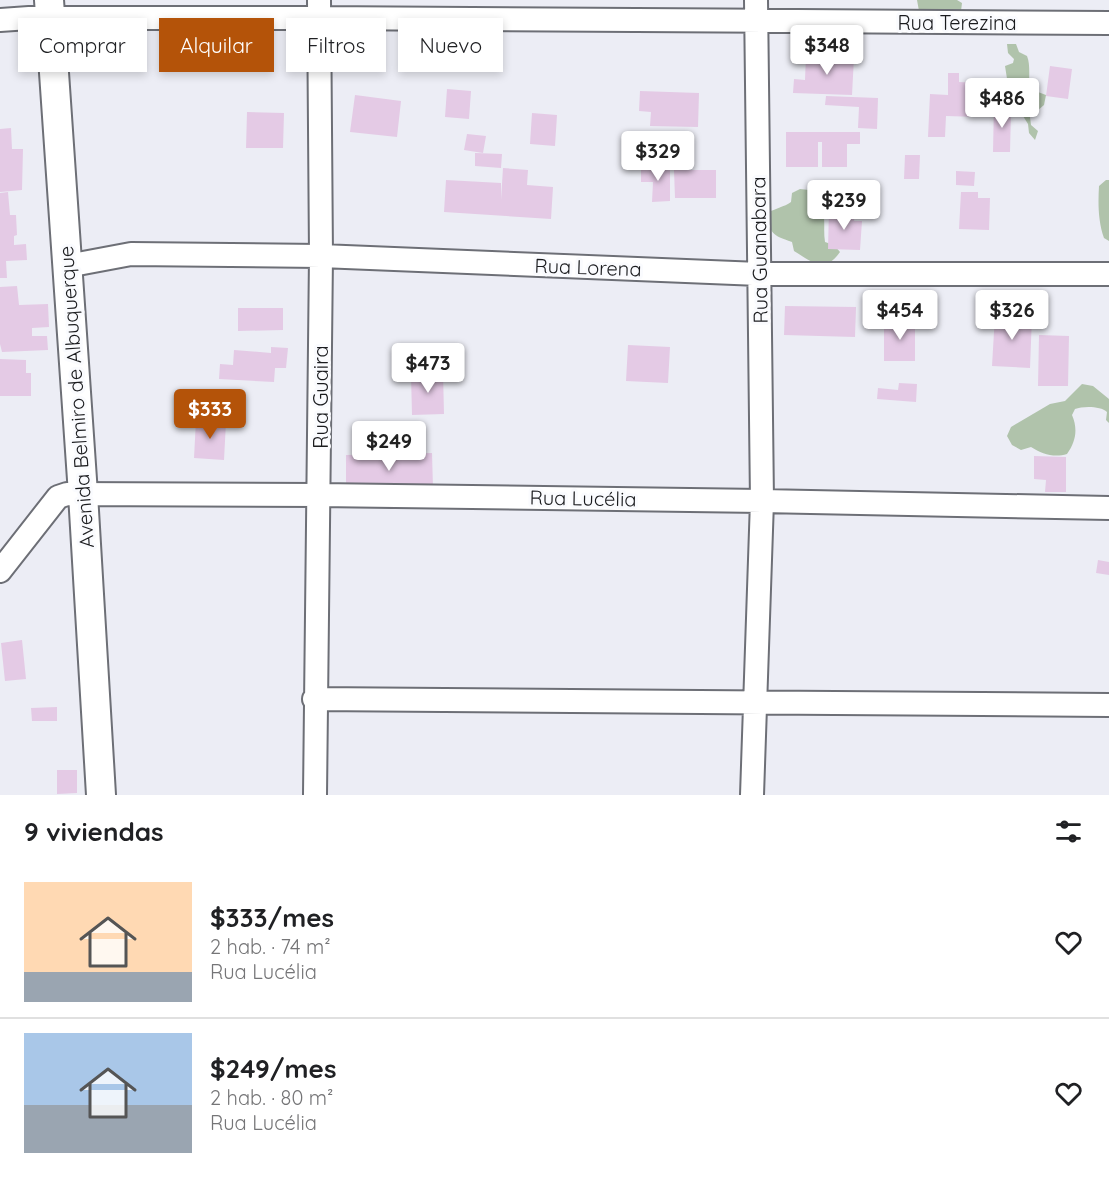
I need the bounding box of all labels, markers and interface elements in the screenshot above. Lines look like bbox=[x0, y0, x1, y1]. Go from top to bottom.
street label: Rua Terezina bbox=[897, 10, 1017, 35]
chip: Comprar bbox=[18, 18, 147, 72]
chip: Alquilar bbox=[159, 18, 274, 72]
chip: Filtros bbox=[286, 18, 386, 72]
chip: Nuevo bbox=[398, 18, 503, 72]
pin: $348 bbox=[791, 25, 863, 76]
text: $348 bbox=[804, 32, 850, 57]
pin: $486 bbox=[966, 78, 1038, 129]
text: $486 bbox=[979, 85, 1025, 110]
pin: $329 bbox=[622, 131, 694, 182]
text: $329 bbox=[635, 138, 681, 163]
street label: Rua Guanabara bbox=[745, 176, 773, 324]
pin: $239 bbox=[808, 180, 880, 231]
text: $239 bbox=[821, 187, 867, 212]
street label: Avenida Belmiro de Albuquerque bbox=[53, 245, 99, 549]
street label: Rua Lorena bbox=[534, 253, 642, 281]
pin: $454 bbox=[864, 290, 936, 341]
pin: $326 bbox=[976, 290, 1048, 341]
text: $454 bbox=[877, 297, 923, 322]
text: $326 bbox=[989, 297, 1035, 322]
pin: $473 bbox=[392, 343, 464, 394]
street label: Rua Guaira bbox=[308, 345, 333, 449]
text: $473 bbox=[406, 350, 450, 375]
pin: $333 bbox=[174, 389, 246, 440]
text: $333 bbox=[188, 396, 232, 421]
pin: $249 bbox=[353, 421, 425, 472]
text: $249 bbox=[366, 428, 412, 453]
street label: Rua Lucélia bbox=[529, 485, 637, 511]
text: 9 viviendas bbox=[24, 815, 164, 848]
icon: filters bbox=[1052, 815, 1085, 848]
text: $333/mes bbox=[210, 901, 334, 934]
icon: home bbox=[72, 906, 144, 978]
icon: heart bbox=[1052, 926, 1085, 959]
text: 2 hab. · 74 m² bbox=[210, 934, 331, 959]
text: Rua Lucélia bbox=[210, 959, 317, 984]
text: $249/mes bbox=[210, 1052, 336, 1085]
icon: home bbox=[72, 1057, 144, 1129]
icon: heart bbox=[1052, 1077, 1085, 1110]
text: 2 hab. · 80 m² bbox=[210, 1085, 333, 1110]
text: Rua Lucélia bbox=[210, 1110, 317, 1135]

